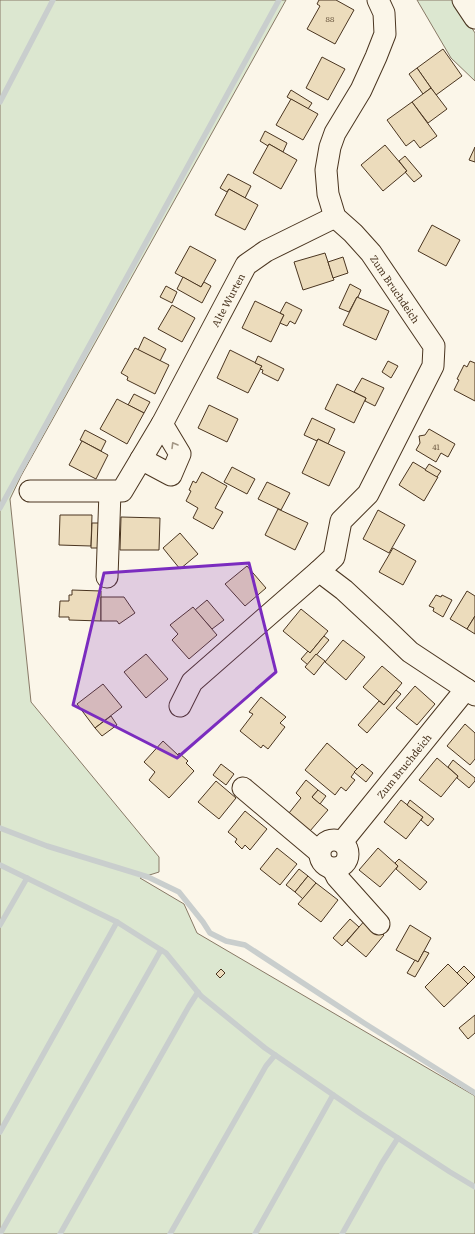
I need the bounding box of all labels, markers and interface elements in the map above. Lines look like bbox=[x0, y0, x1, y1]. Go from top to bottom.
house number: 88 bbox=[326, 13, 335, 24]
street label: Zum Bruchdeich bbox=[367, 251, 424, 326]
street label: Alte Wurten bbox=[207, 270, 248, 329]
house number: 41 bbox=[432, 441, 441, 452]
one-way arrow bbox=[172, 442, 179, 449]
street label: Zum Bruchdeich bbox=[373, 730, 435, 801]

